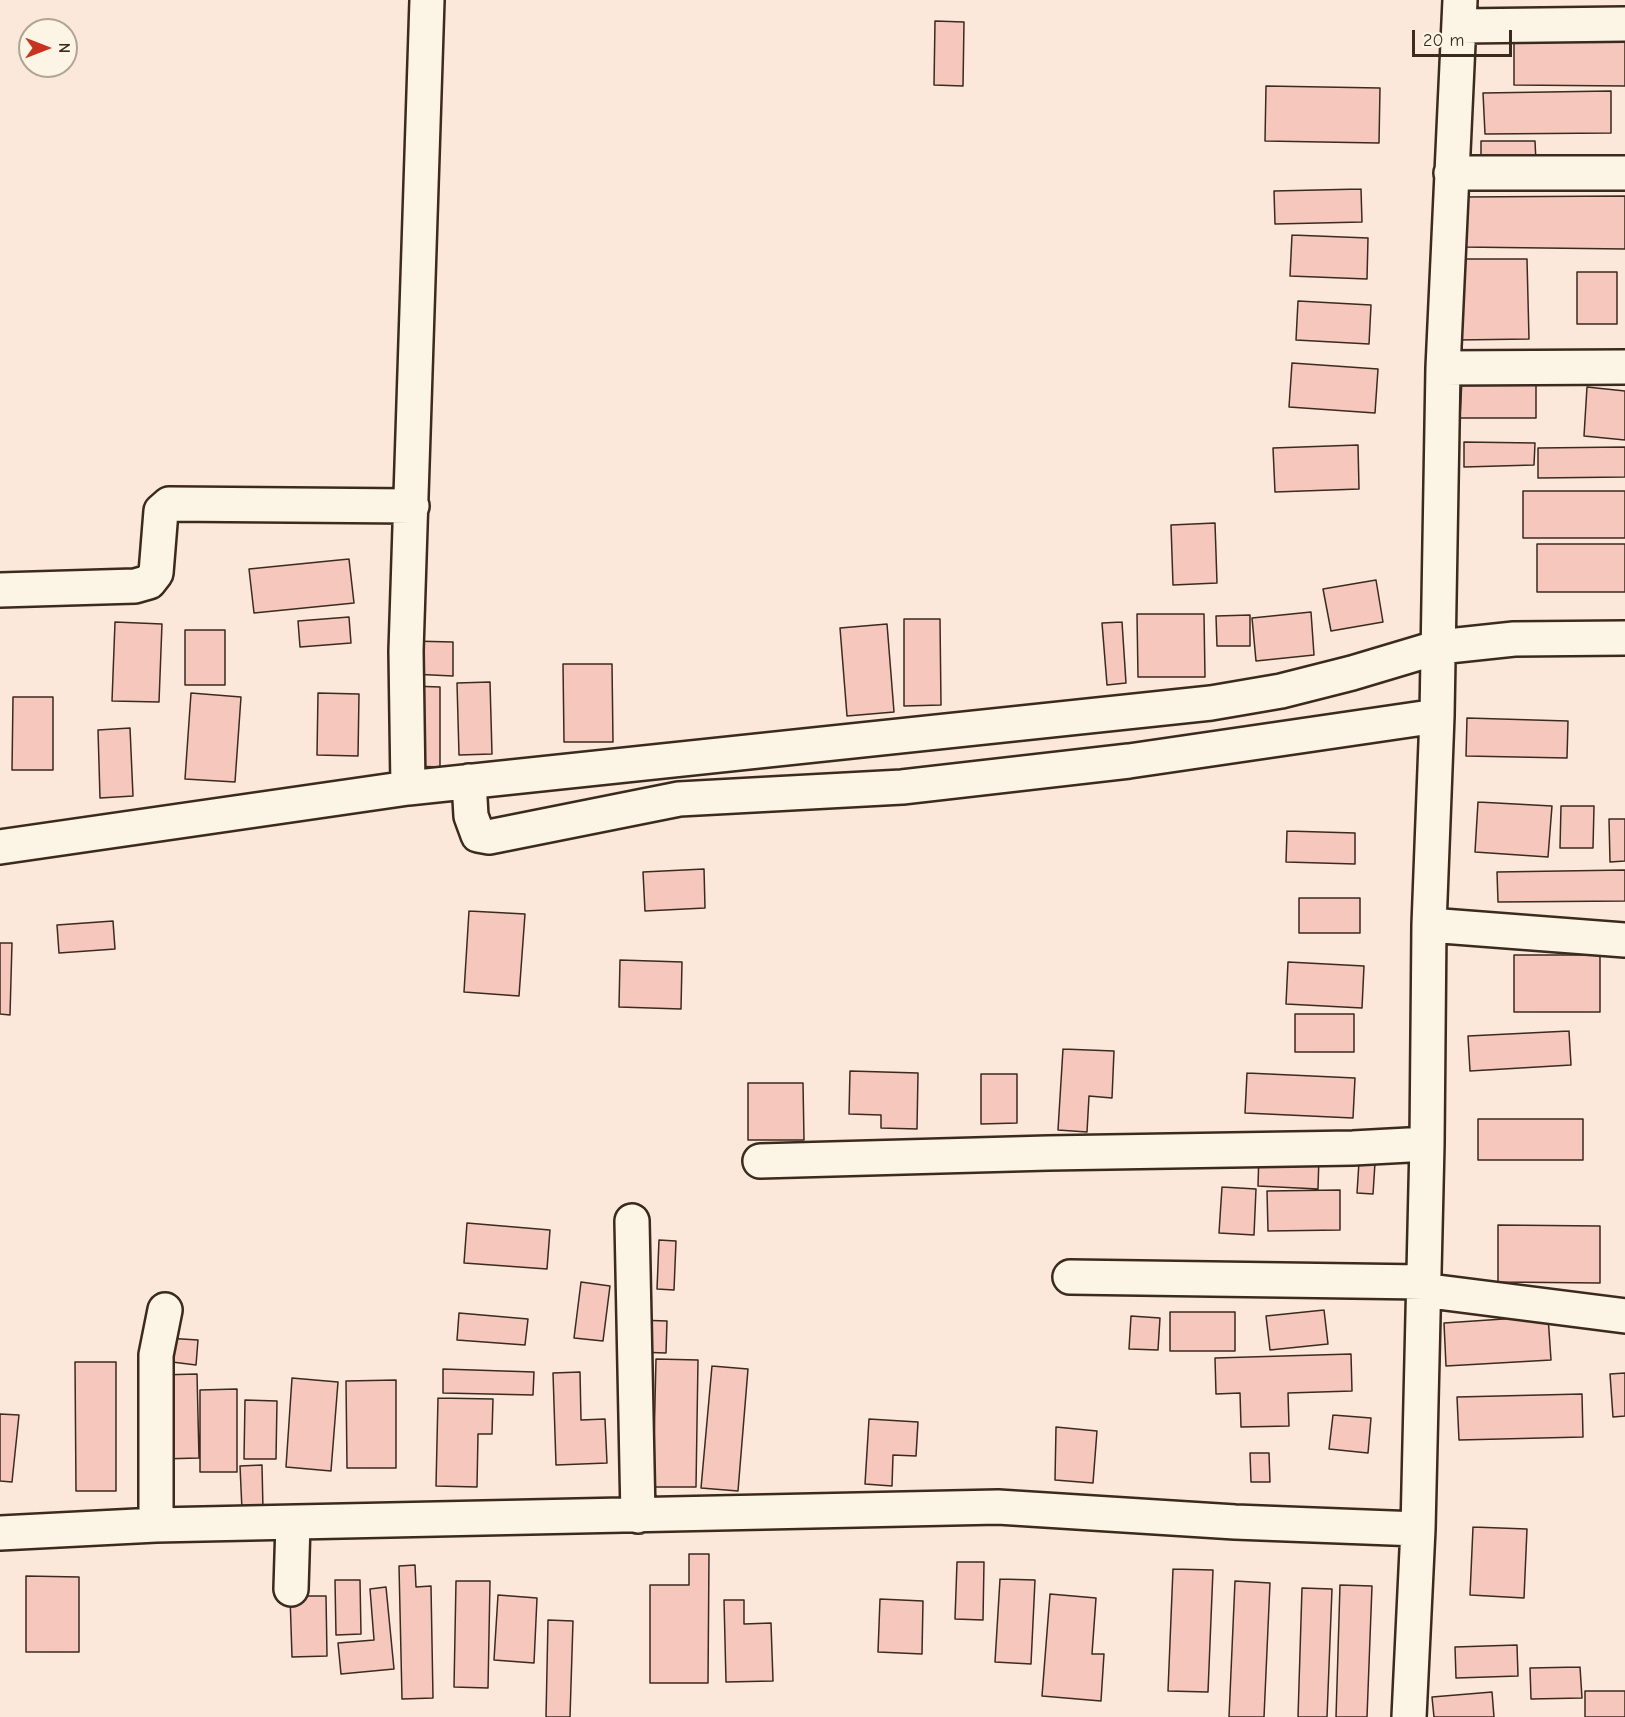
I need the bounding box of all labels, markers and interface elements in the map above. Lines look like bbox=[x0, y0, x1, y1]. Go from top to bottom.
north arrow bbox=[18, 18, 78, 78]
scale bar bbox=[1415, 18, 1516, 56]
text: 20 m bbox=[1423, 30, 1464, 51]
text: N bbox=[55, 43, 73, 53]

